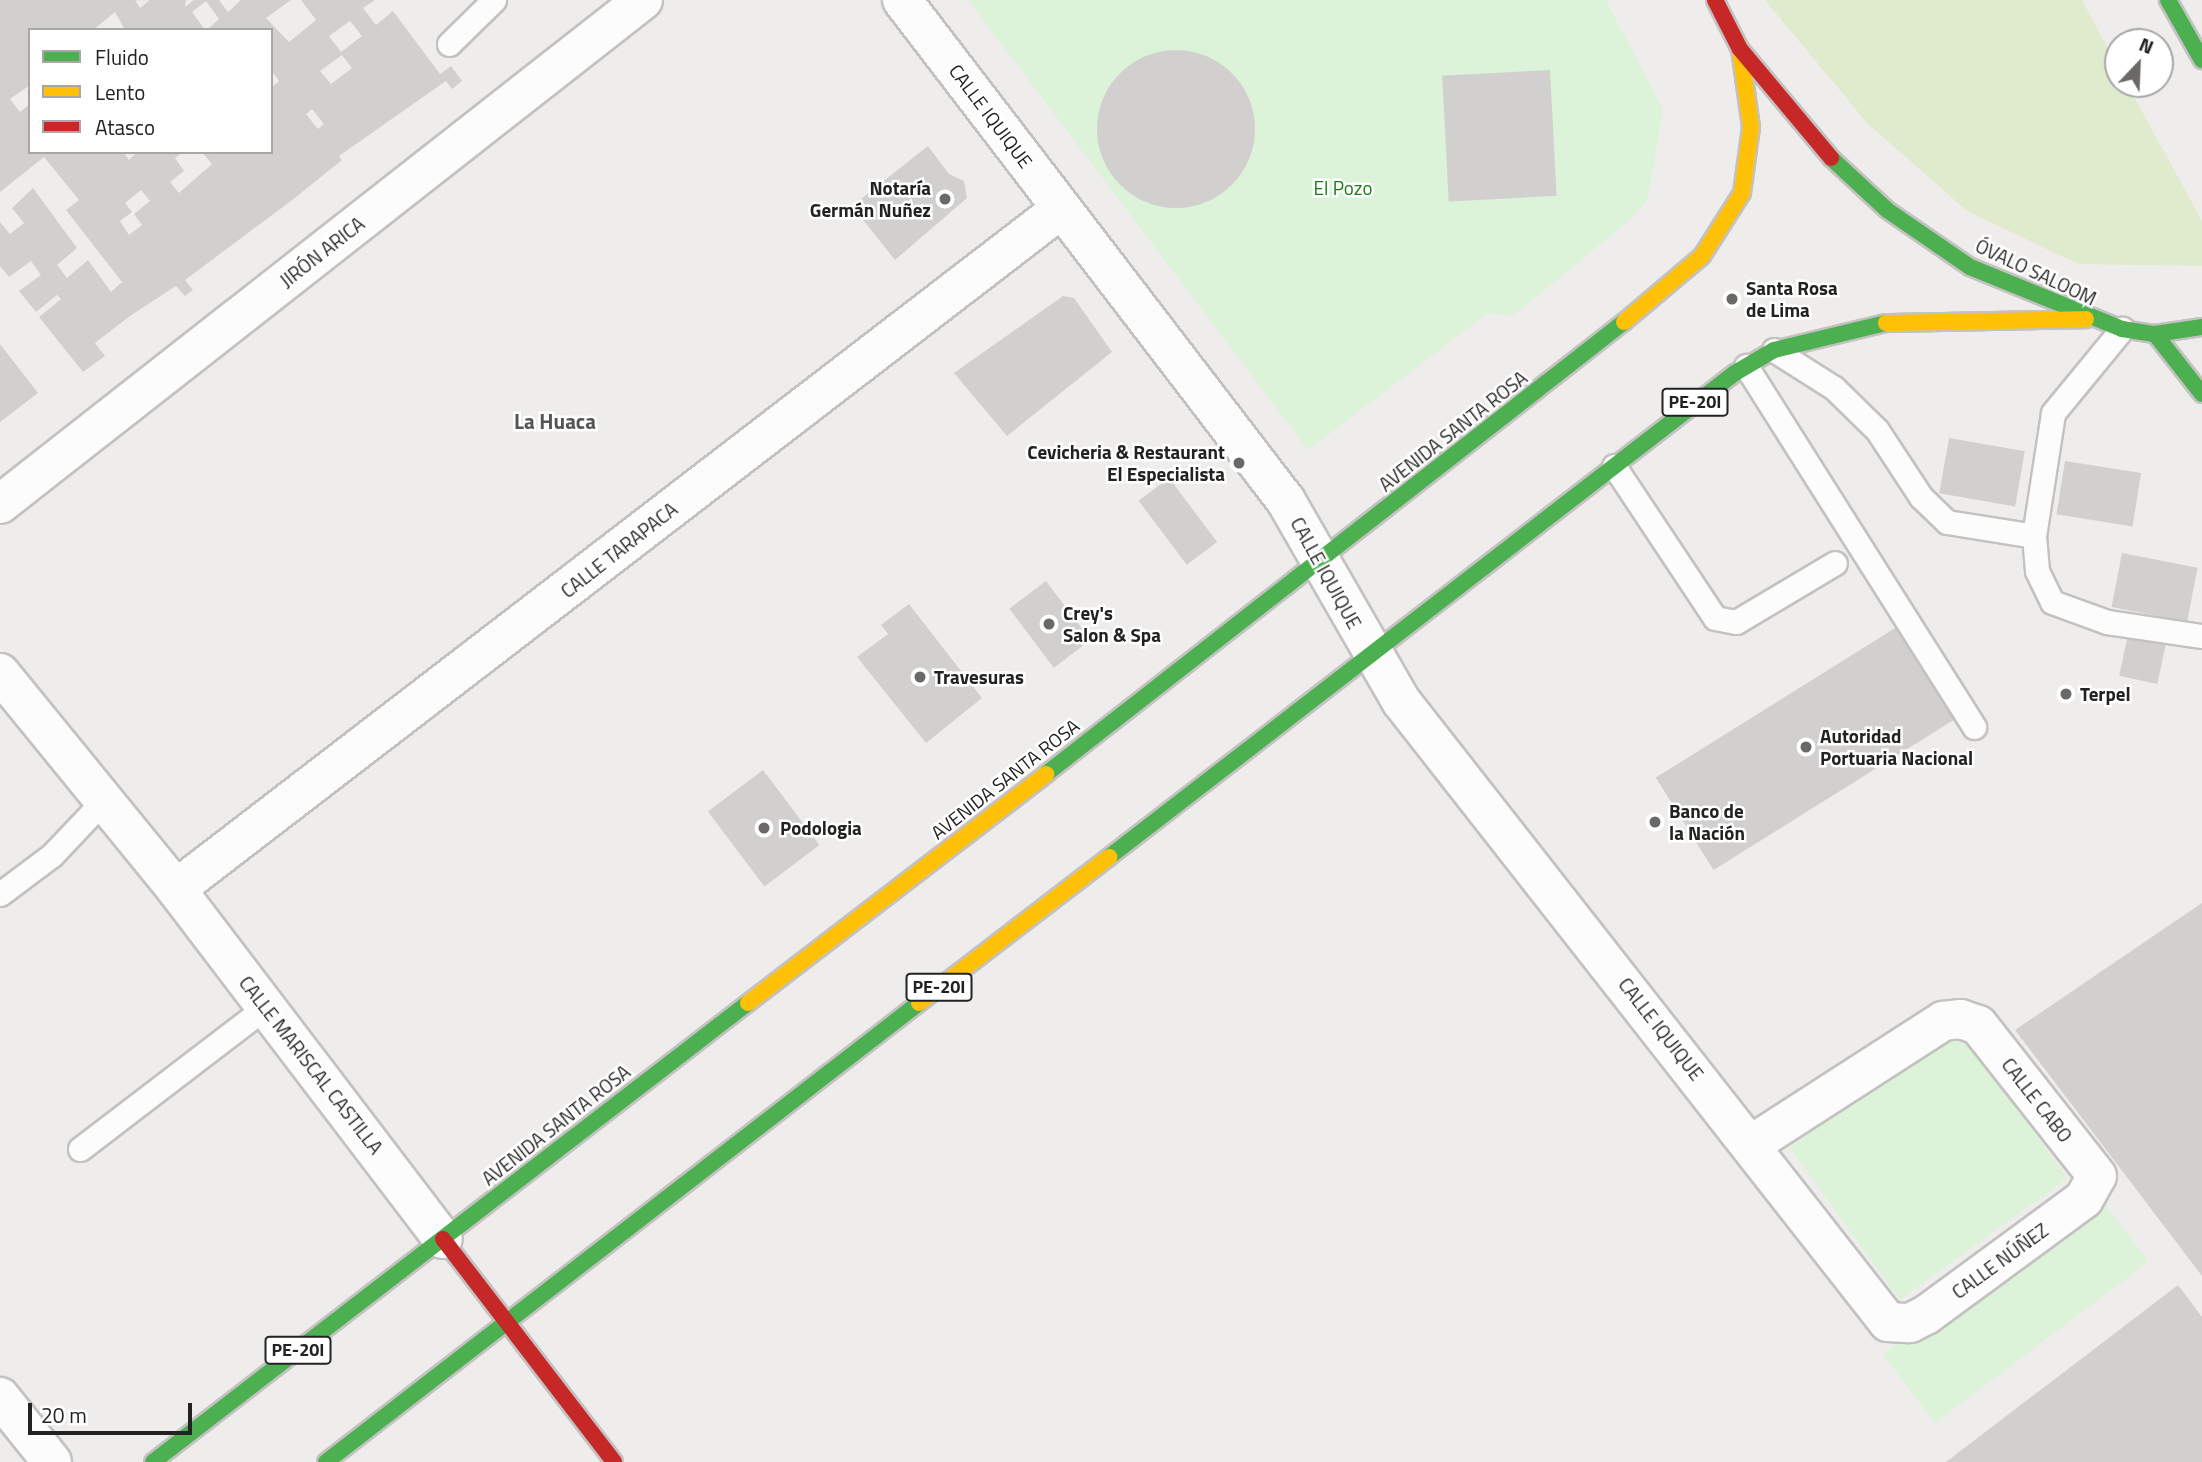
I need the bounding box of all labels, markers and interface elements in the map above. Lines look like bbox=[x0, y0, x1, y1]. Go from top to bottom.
legend bbox=[28, 28, 273, 154]
north arrow bbox=[2104, 28, 2174, 98]
text: N bbox=[2135, 29, 2158, 61]
text: Fluido bbox=[95, 41, 149, 73]
street label: CALLE IQUIQUE bbox=[945, 60, 1037, 172]
text: Lento bbox=[95, 76, 145, 108]
text: Atasco bbox=[95, 111, 155, 143]
place label: Notaría Germán Nuñez bbox=[810, 177, 931, 221]
park label: El Pozo bbox=[1314, 177, 1372, 199]
marker: Notaría Germán Nuñez bbox=[937, 191, 953, 207]
street label: JIRÓN ARICA bbox=[275, 212, 369, 292]
street label: ÓVALO SALOOM bbox=[1972, 234, 2100, 310]
place label: Santa Rosa de Lima bbox=[1746, 277, 1838, 321]
marker: Santa Rosa de Lima bbox=[1724, 291, 1740, 307]
street label: AVENIDA SANTA ROSA bbox=[1374, 366, 1532, 496]
road number: PE-20I bbox=[1660, 388, 1730, 416]
district label: La Huaca bbox=[514, 408, 596, 434]
place label: Cevicheria & Restaurant El Especialista bbox=[1027, 441, 1225, 485]
marker: Cevicheria & Restaurant El Especialista bbox=[1231, 455, 1247, 471]
street label: CALLE TARAPACA bbox=[556, 498, 682, 602]
street label: CALLE IQUIQUE bbox=[1286, 513, 1366, 633]
place label: Crey's Salon & Spa bbox=[1063, 602, 1161, 646]
marker: Crey's Salon & Spa bbox=[1041, 616, 1057, 632]
place label: Travesuras bbox=[934, 666, 1024, 688]
marker: Travesuras bbox=[912, 669, 928, 685]
place label: Terpel bbox=[2080, 683, 2131, 705]
marker: Terpel bbox=[2058, 686, 2074, 702]
street label: AVENIDA SANTA ROSA bbox=[926, 714, 1084, 844]
place label: Autoridad Portuaria Nacional bbox=[1820, 725, 1973, 769]
marker: Autoridad Portuaria Nacional bbox=[1798, 739, 1814, 755]
place label: Banco de la Nación bbox=[1669, 800, 1745, 844]
marker: Banco de la Nación bbox=[1647, 814, 1663, 830]
place label: Podologia bbox=[780, 817, 862, 839]
marker: Podologia bbox=[754, 818, 774, 838]
street label: CALLE MARISCAL CASTILLA bbox=[234, 972, 388, 1158]
road number: PE-20I bbox=[904, 972, 974, 1002]
street label: CALLE IQUIQUE bbox=[1614, 973, 1708, 1085]
street label: CALLE CABO bbox=[1997, 1053, 2077, 1147]
street label: AVENIDA SANTA ROSA bbox=[477, 1060, 635, 1190]
street label: CALLE NÚÑEZ bbox=[1948, 1219, 2052, 1303]
road number: PE-20I bbox=[263, 1336, 333, 1364]
scale bar bbox=[32, 1388, 196, 1432]
text: 20 m bbox=[41, 1399, 87, 1431]

